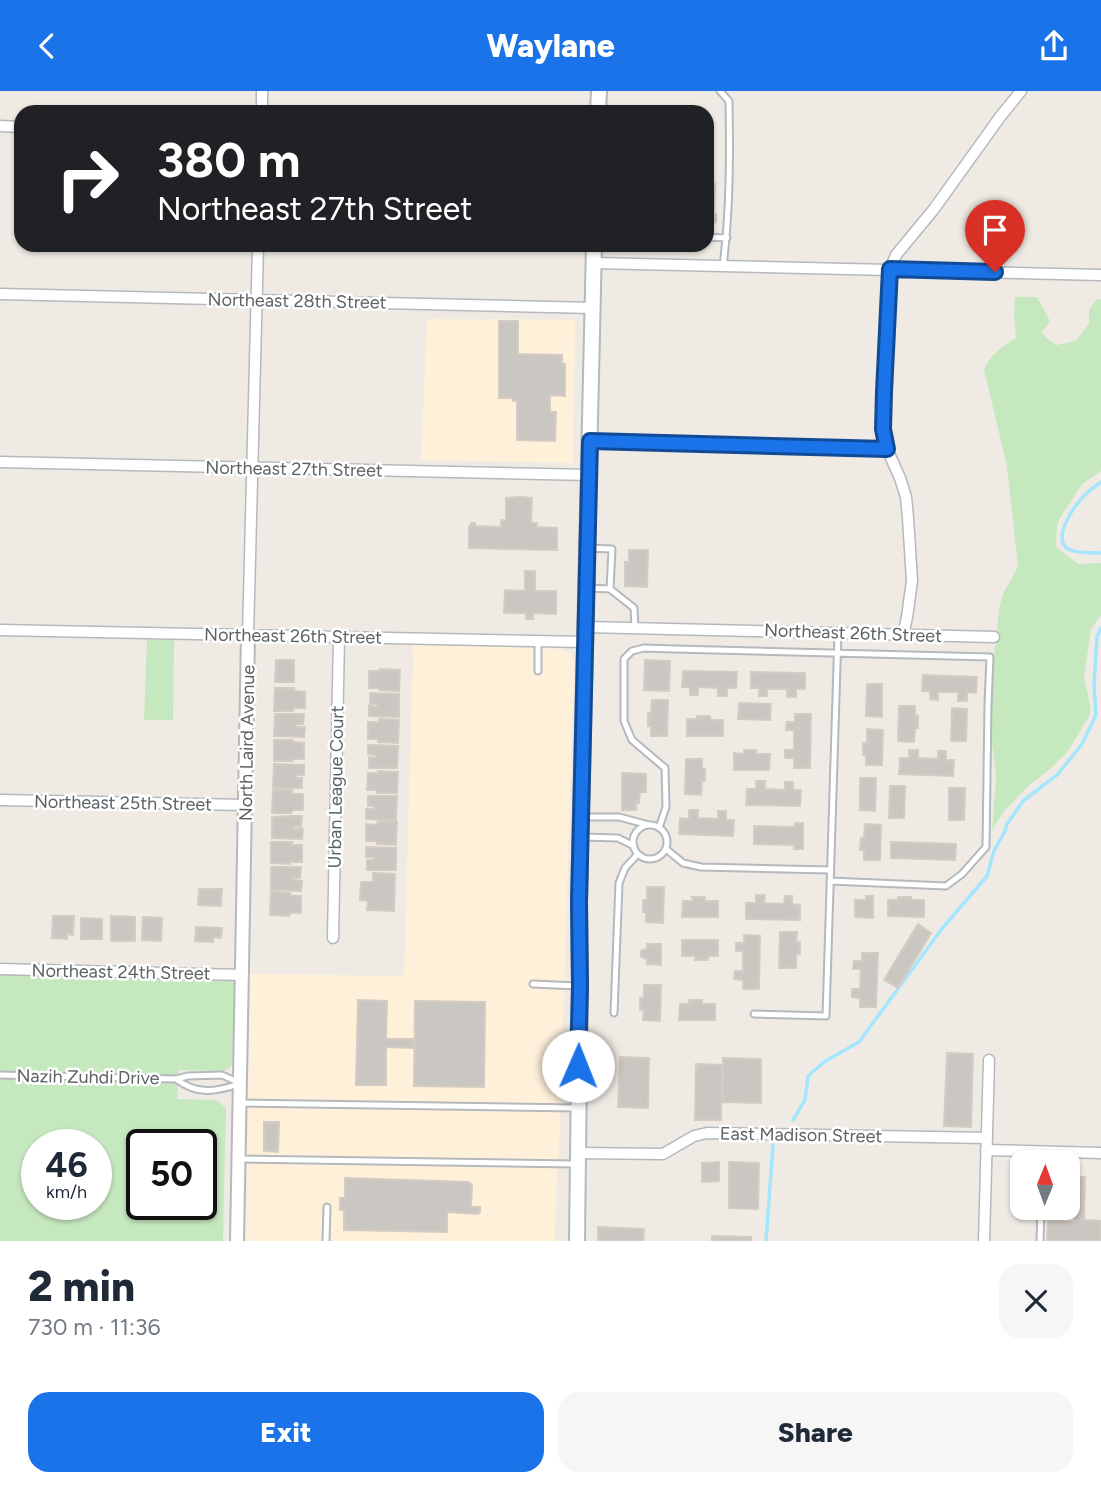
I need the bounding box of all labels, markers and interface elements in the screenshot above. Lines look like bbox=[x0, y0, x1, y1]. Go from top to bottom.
icon: back bbox=[28, 27, 66, 65]
text: Waylane bbox=[486, 27, 615, 65]
icon: share bbox=[1035, 27, 1073, 65]
text: 380 m bbox=[157, 130, 300, 189]
icon: right bbox=[42, 133, 133, 224]
text: Northeast 27th Street bbox=[157, 190, 472, 228]
pin bbox=[965, 200, 1025, 272]
icon: arrive bbox=[976, 211, 1014, 249]
street label: Northeast 28th Street bbox=[207, 288, 387, 314]
street label: Northeast 27th Street bbox=[205, 456, 383, 482]
street label: Northeast 26th Street bbox=[764, 619, 942, 647]
street label: Northeast 26th Street bbox=[204, 623, 382, 649]
street label: North Laird Avenue bbox=[235, 664, 259, 821]
street label: Urban League Court bbox=[324, 705, 348, 868]
street label: Northeast 25th Street bbox=[34, 790, 212, 816]
street label: Northeast 24th Street bbox=[31, 959, 211, 985]
position arrow bbox=[541, 1029, 615, 1103]
street label: Nazih Zuhdi Drive bbox=[16, 1065, 160, 1089]
street label: East Madison Street bbox=[720, 1123, 883, 1147]
speed limit sign: 50 bbox=[126, 1129, 217, 1220]
text: 46 bbox=[45, 1144, 88, 1186]
north arrow bbox=[1010, 1150, 1080, 1220]
map controls bbox=[1010, 1150, 1080, 1220]
text: km/h bbox=[46, 1181, 87, 1203]
text: 2 min bbox=[28, 1261, 135, 1312]
button: close bbox=[999, 1264, 1073, 1338]
text: 730 m · 11:36 bbox=[28, 1313, 160, 1341]
button: Exit bbox=[28, 1392, 544, 1472]
button: Share bbox=[558, 1392, 1073, 1472]

